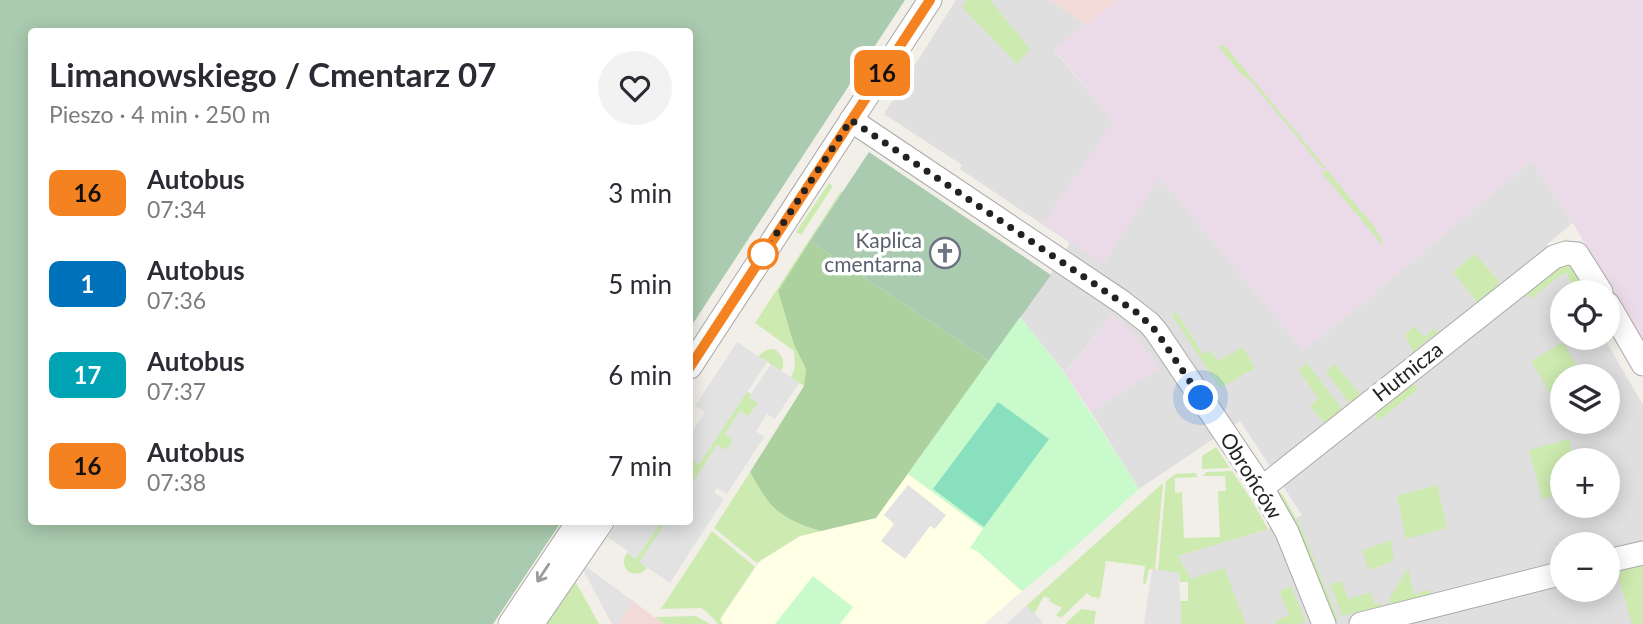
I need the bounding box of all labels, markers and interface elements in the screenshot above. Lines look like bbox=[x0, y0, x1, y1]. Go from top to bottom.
line badge: 16 bbox=[850, 50, 914, 96]
button: heart bbox=[598, 51, 672, 125]
text: Limanowskiego / Cmentarz 07 bbox=[49, 54, 496, 94]
text: 16 bbox=[868, 58, 896, 87]
text: Pieszo · 4 min · 250 m bbox=[49, 100, 270, 128]
text: Autobus bbox=[147, 163, 245, 195]
text: 3 min bbox=[608, 177, 672, 209]
text: 16 bbox=[74, 178, 101, 207]
text: 07:34 bbox=[147, 195, 206, 223]
place label: Kaplica cmentarna bbox=[824, 227, 922, 276]
church icon: Kaplica cmentarna bbox=[928, 236, 962, 270]
unlabelled marker bbox=[748, 239, 778, 269]
text: Autobus bbox=[147, 254, 245, 286]
text: 5 min bbox=[608, 268, 672, 300]
text: 1 bbox=[81, 269, 94, 298]
map controls bbox=[1550, 280, 1620, 602]
button: locate bbox=[1550, 280, 1620, 350]
text: 07:36 bbox=[147, 286, 206, 314]
street label: Hutnicza bbox=[1367, 336, 1447, 406]
text: Autobus bbox=[147, 345, 245, 377]
text: 6 min bbox=[608, 359, 672, 391]
text: 17 bbox=[74, 360, 101, 389]
button: layers bbox=[1550, 364, 1620, 434]
text: 07:37 bbox=[147, 377, 206, 405]
your location bbox=[1183, 380, 1218, 415]
street label: Obrońców bbox=[1216, 427, 1289, 524]
text: Autobus bbox=[147, 436, 245, 468]
button: + bbox=[1550, 448, 1620, 518]
text: 7 min bbox=[608, 450, 672, 482]
text: 16 bbox=[74, 451, 101, 480]
text: 07:38 bbox=[147, 468, 206, 496]
button: − bbox=[1550, 532, 1620, 602]
one-way arrow bbox=[536, 562, 550, 582]

